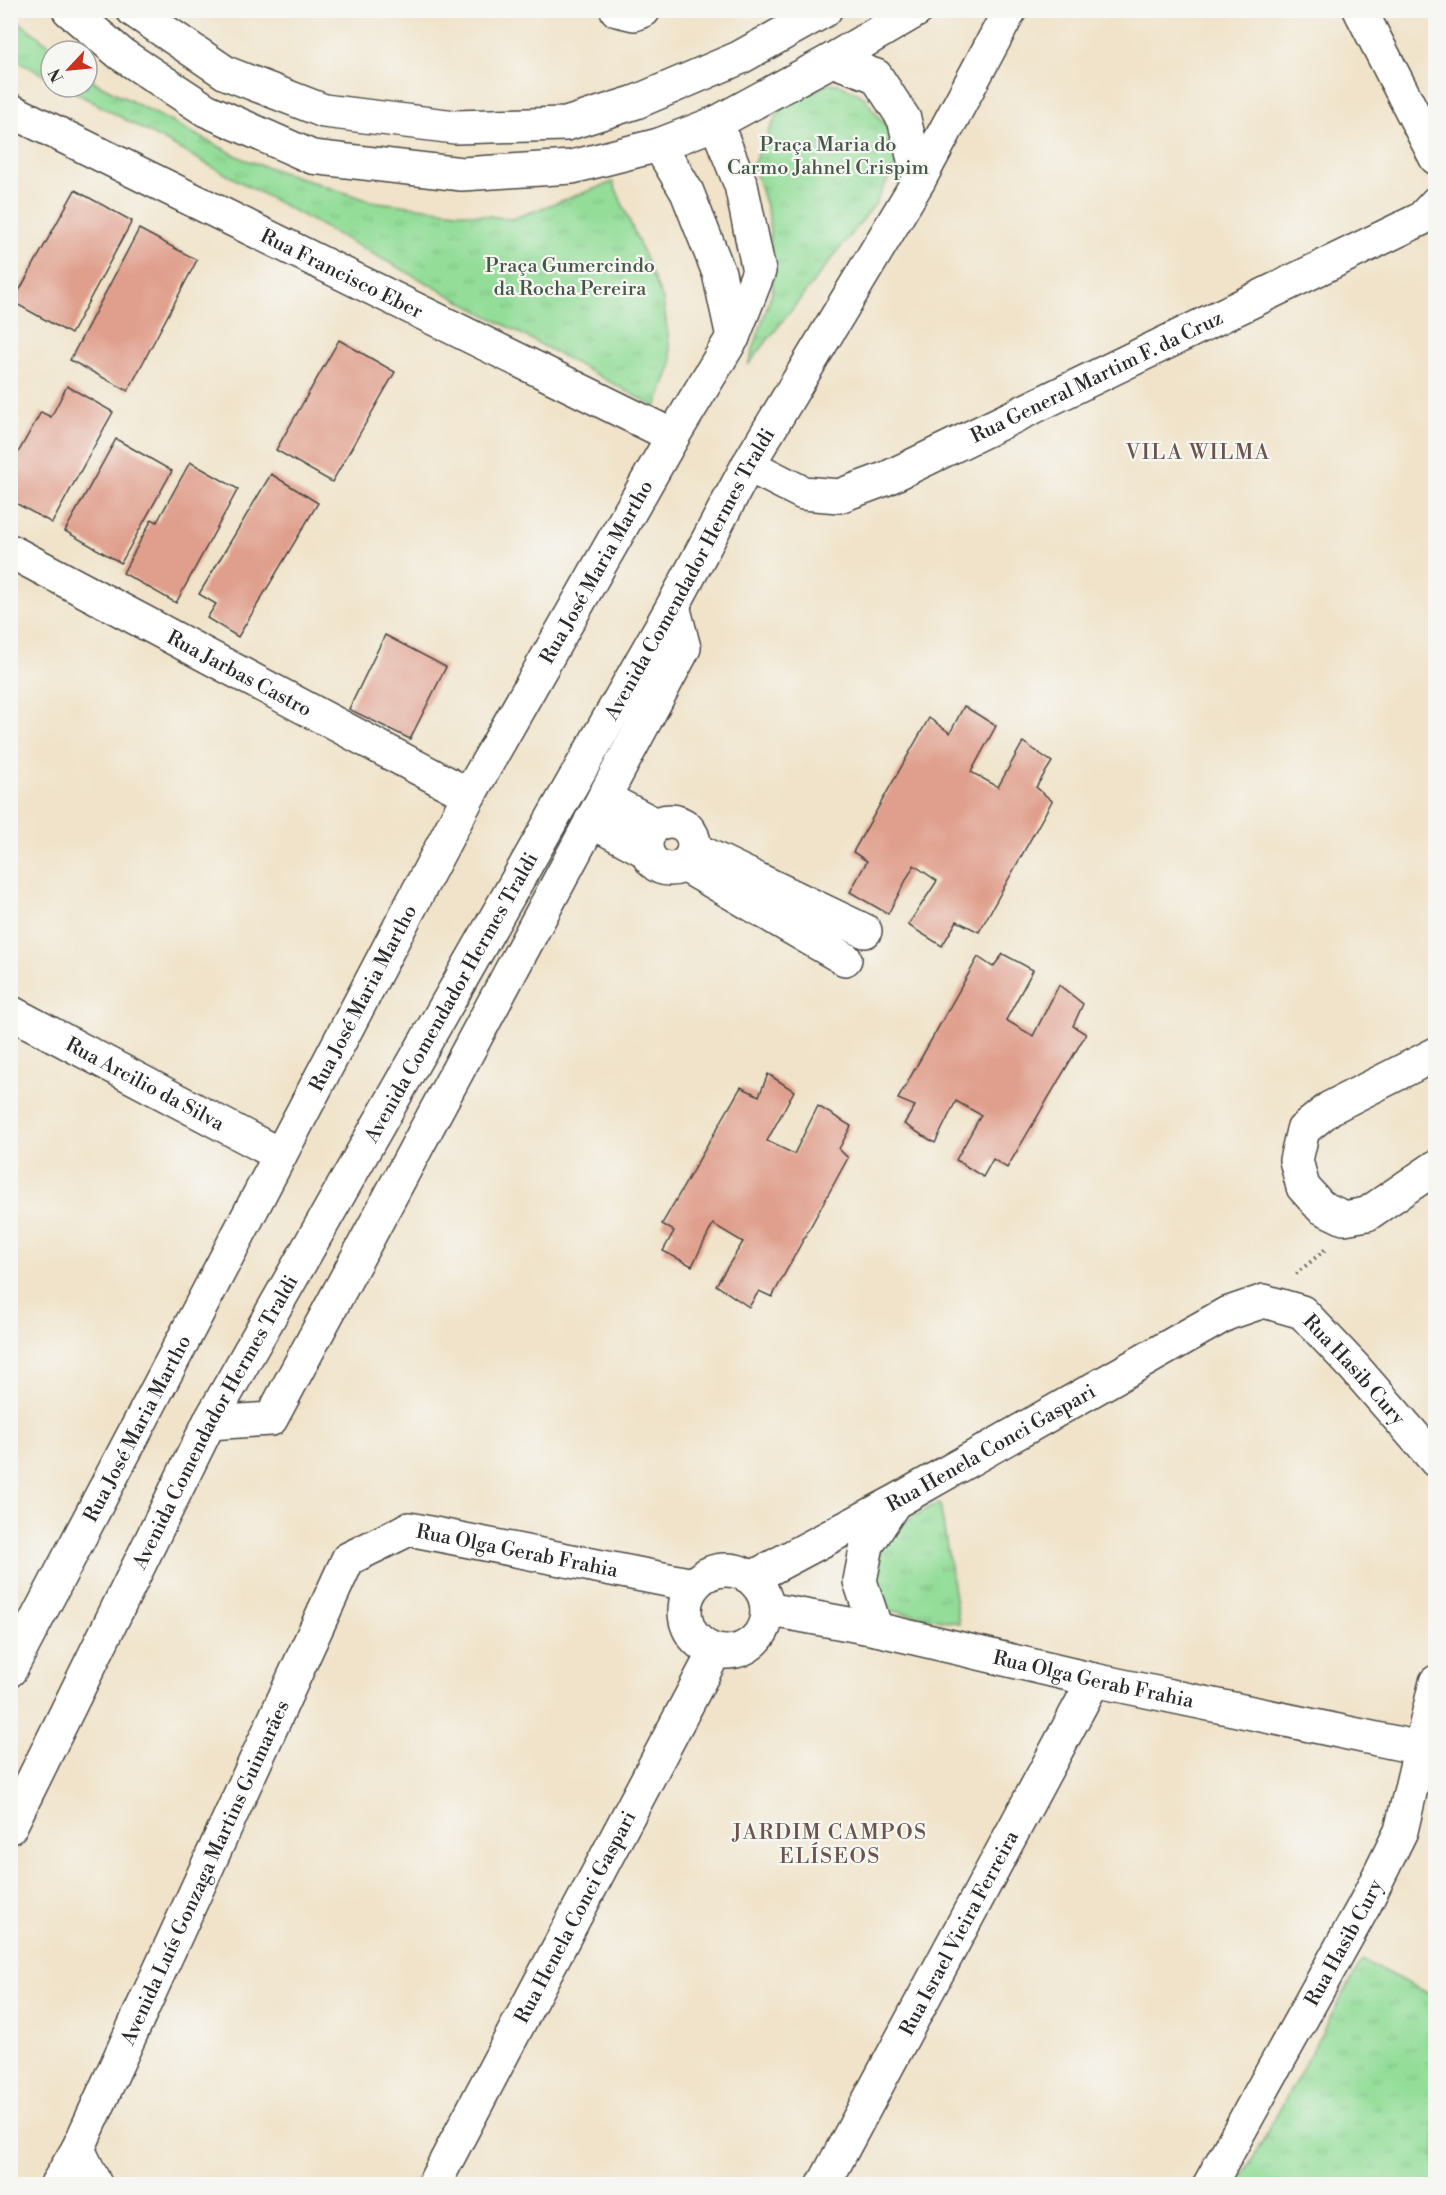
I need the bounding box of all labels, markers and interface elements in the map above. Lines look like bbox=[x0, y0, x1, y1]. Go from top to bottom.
north arrow bbox=[39, 39, 99, 99]
text: N bbox=[45, 65, 68, 85]
park label: Praça Maria do Carmo Jahnel Crispim bbox=[727, 133, 930, 181]
street label: Rua Francisco Eber bbox=[256, 224, 427, 325]
park label: Praça Gumercindo da Rocha Pereira bbox=[485, 254, 655, 302]
street label: Rua General Martim F. da Cruz bbox=[967, 306, 1227, 449]
street label: Avenida Comendador Hermes Traldi bbox=[599, 424, 781, 726]
district label: VILA WILMA bbox=[1124, 440, 1271, 466]
street label: Rua José Maria Martho bbox=[535, 476, 659, 669]
street label: Rua Jarbas Castro bbox=[162, 626, 316, 723]
street label: Avenida Comendador Hermes Traldi bbox=[359, 848, 545, 1148]
street label: Rua José Maria Martho bbox=[305, 901, 423, 1096]
street label: Rua Arcilio da Silva bbox=[61, 1033, 229, 1138]
street label: Avenida Comendador Hermes Traldi bbox=[127, 1271, 305, 1575]
street label: Rua Hasib Cury bbox=[1297, 1310, 1410, 1431]
street label: Rua José Maria Martho bbox=[79, 1331, 197, 1527]
street label: Rua Henela Conci Gaspari bbox=[883, 1379, 1101, 1518]
street label: Rua Olga Gerab Frahia bbox=[414, 1520, 621, 1584]
street label: Rua Olga Gerab Frahia bbox=[990, 1646, 1197, 1715]
street label: Avenida Luís Gonzaga Martins Guimarães bbox=[116, 1697, 296, 2050]
street label: Rua Henela Conci Gaspari bbox=[510, 1807, 643, 2028]
district label: JARDIM CAMPOS ELÍSEOS bbox=[731, 1820, 928, 1870]
street label: Rua Israel Vieira Ferreira bbox=[895, 1826, 1025, 2040]
street label: Rua Hasib Cury bbox=[1300, 1875, 1389, 2011]

